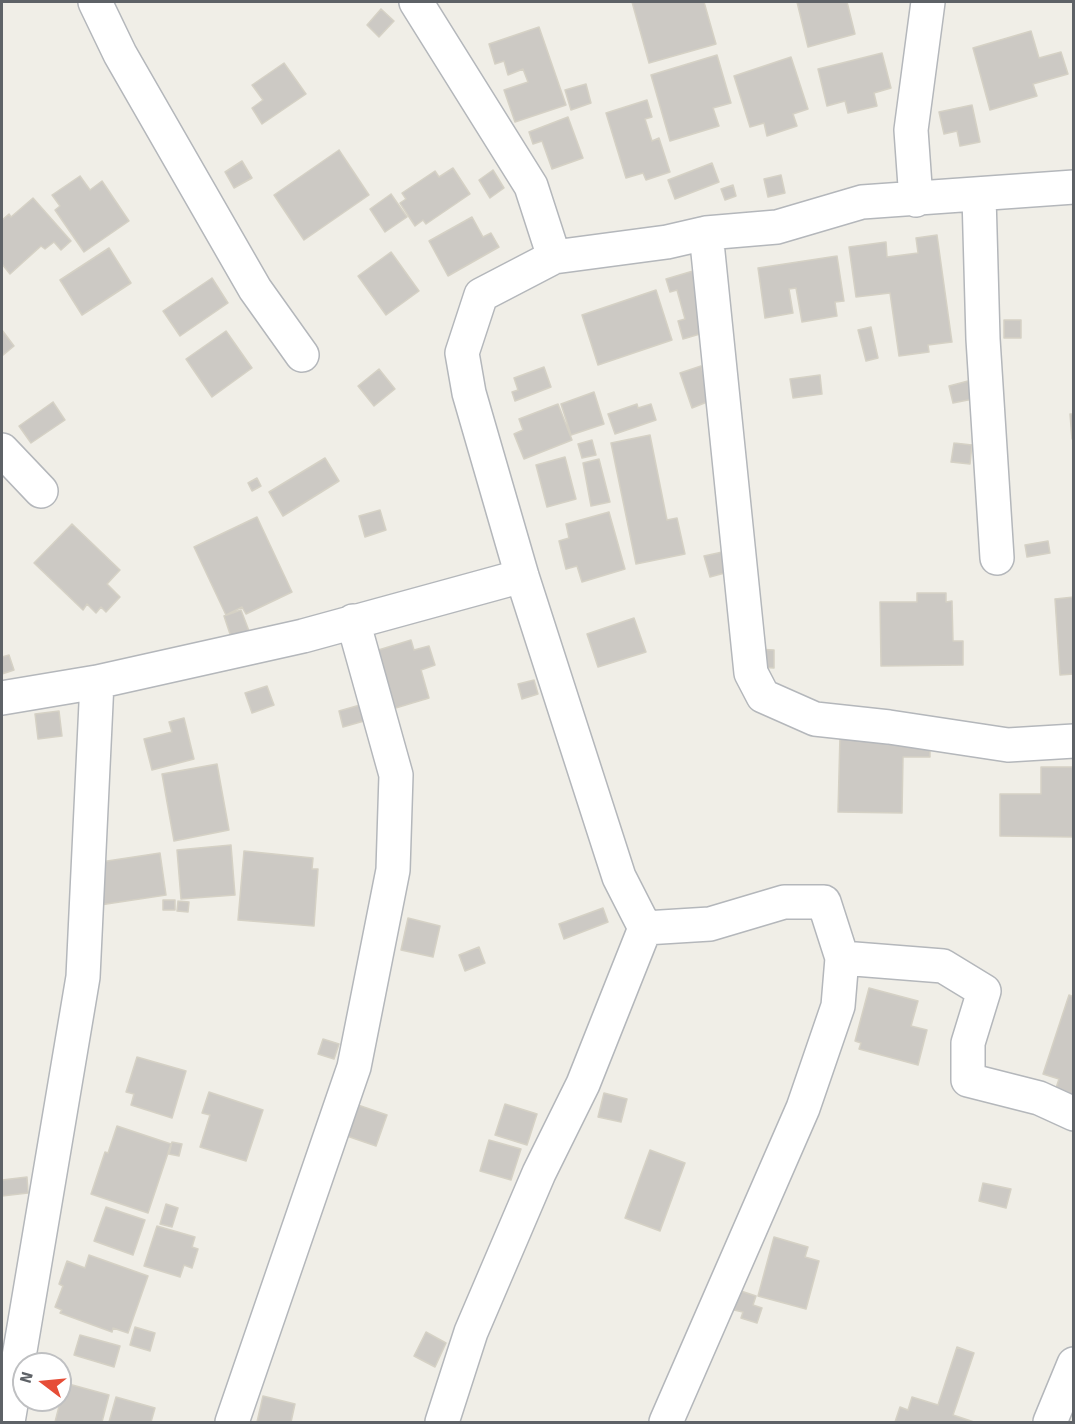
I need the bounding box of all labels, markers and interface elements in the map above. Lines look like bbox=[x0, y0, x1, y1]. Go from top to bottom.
north arrow bbox=[12, 1352, 72, 1412]
text: N bbox=[15, 1369, 38, 1386]

